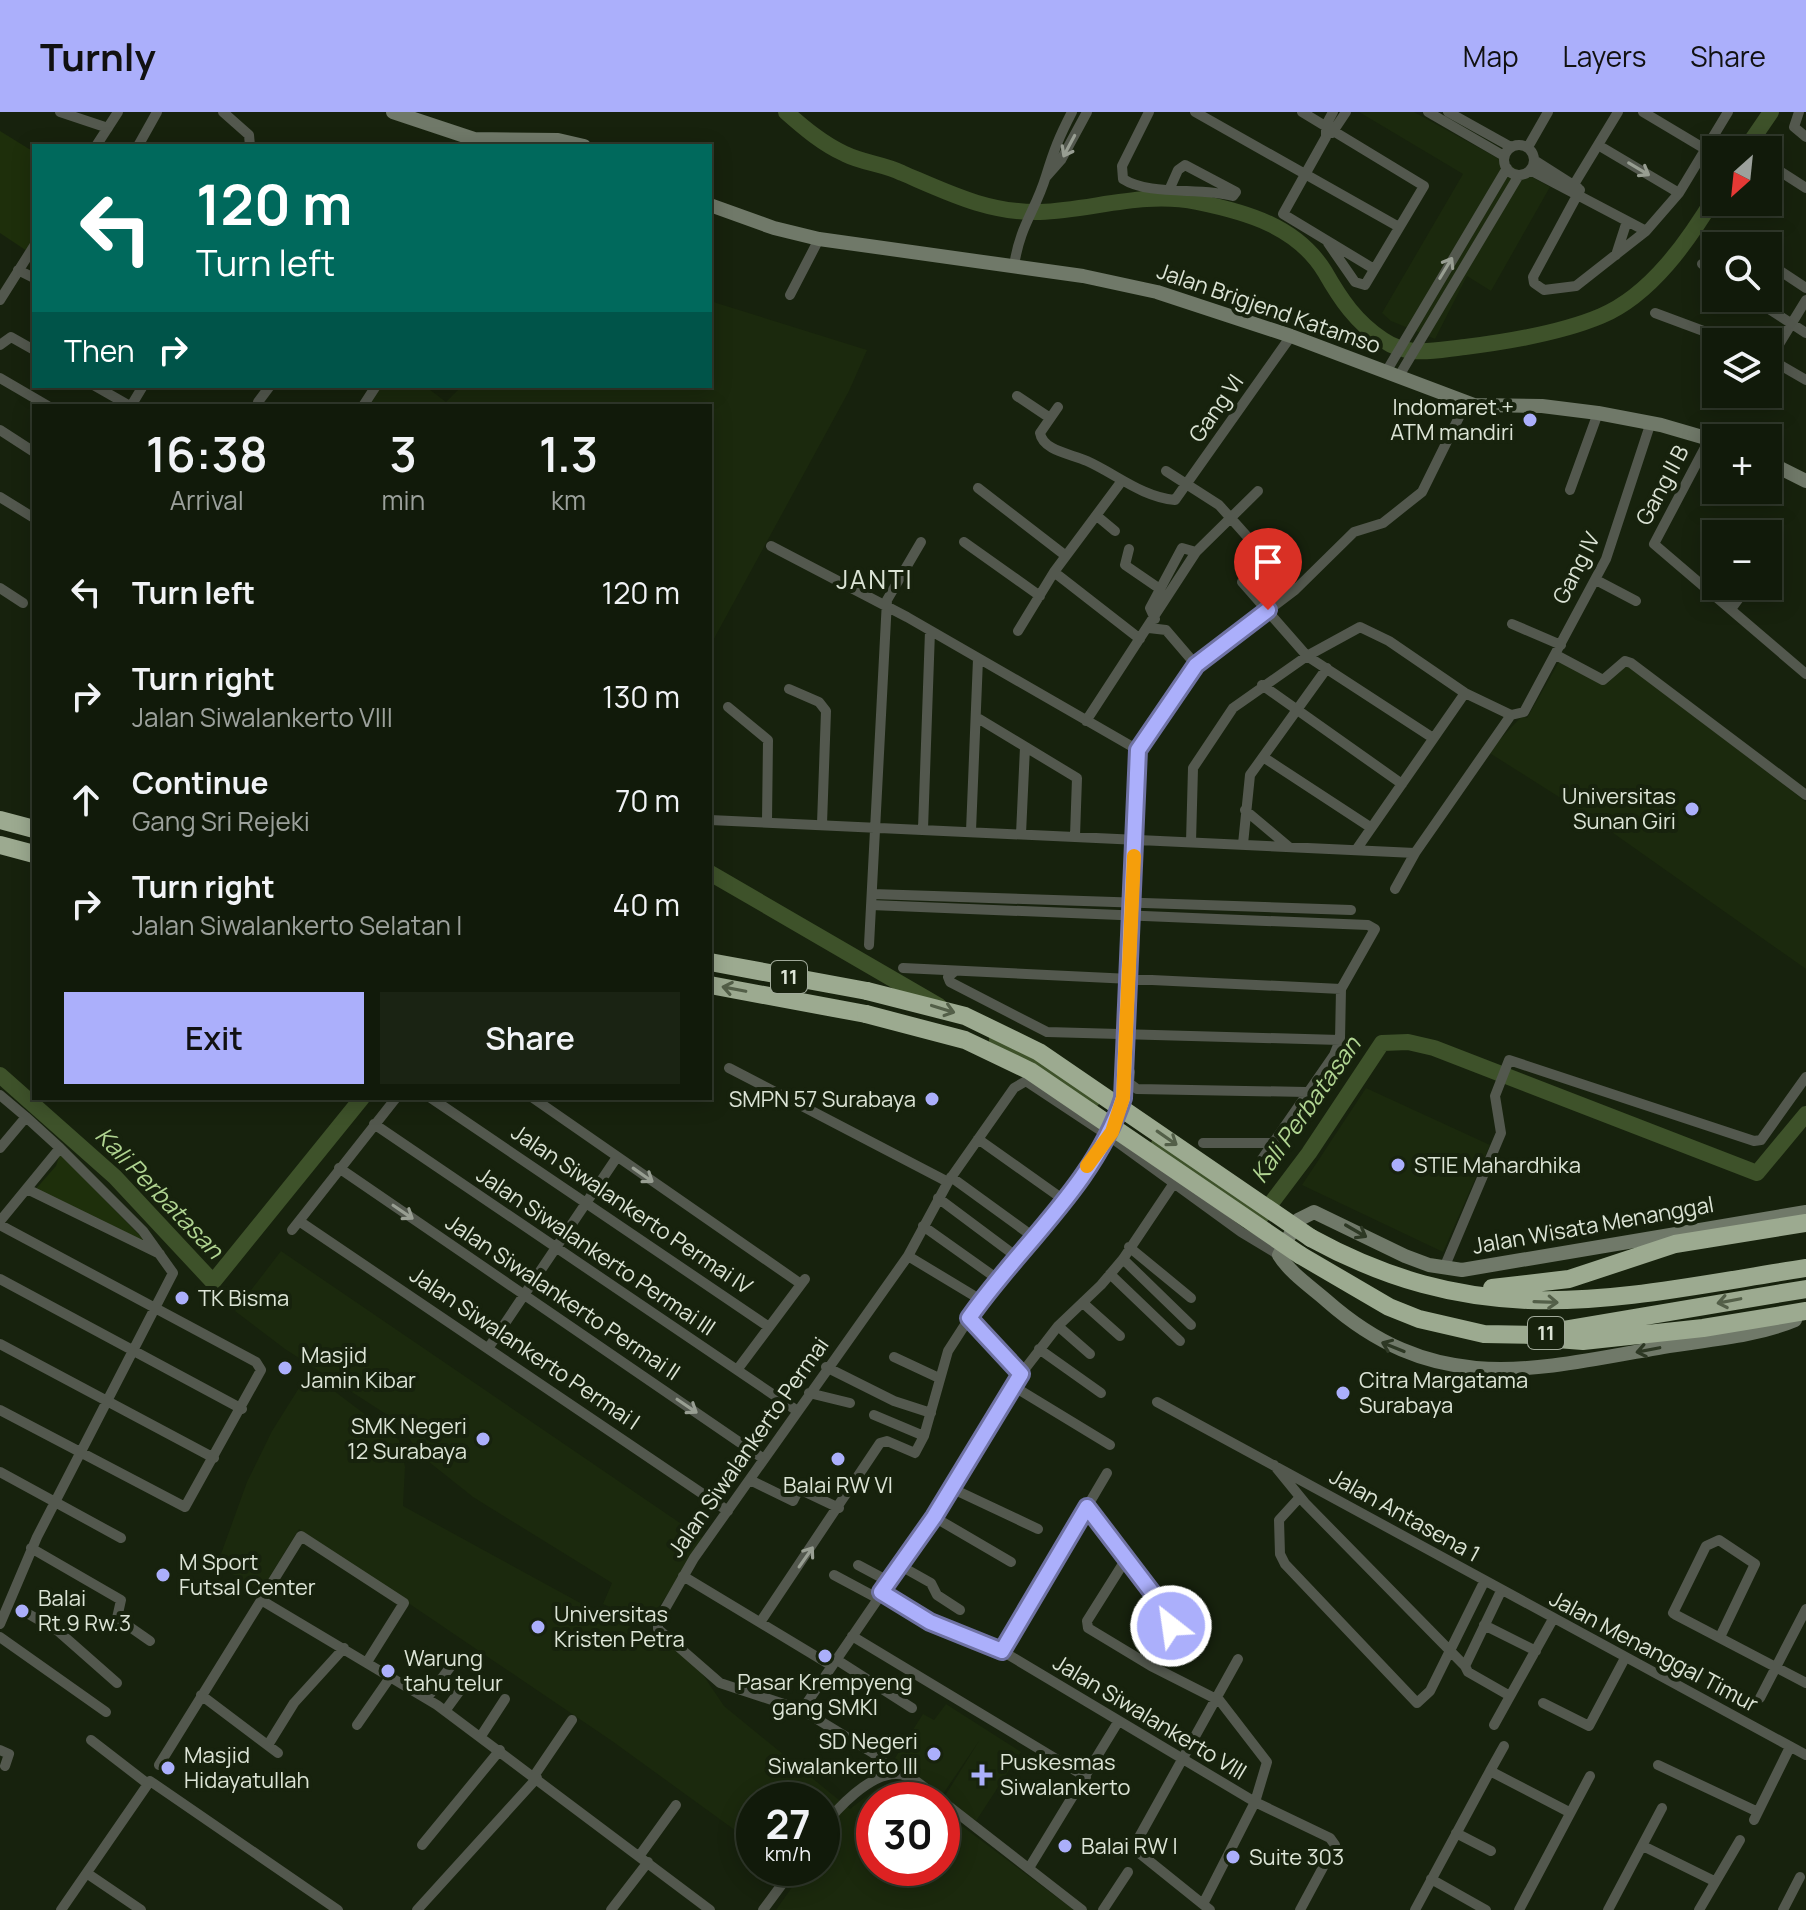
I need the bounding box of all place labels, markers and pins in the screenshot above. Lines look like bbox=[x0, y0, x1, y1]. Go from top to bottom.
place label: Indomaret + ATM mandiri bbox=[1390, 392, 1514, 447]
marker: Indomaret + ATM mandiri bbox=[1521, 411, 1539, 429]
pin bbox=[1234, 528, 1302, 610]
place label: Universitas Sunan Giri bbox=[1562, 781, 1676, 836]
marker: Universitas Sunan Giri bbox=[1683, 800, 1701, 818]
place label: SMPN 57 Surabaya bbox=[729, 1084, 916, 1114]
marker: SMPN 57 Surabaya bbox=[923, 1090, 941, 1108]
place label: STIE Mahardhika bbox=[1414, 1150, 1581, 1180]
marker: STIE Mahardhika bbox=[1389, 1156, 1407, 1174]
place label: TK Bisma bbox=[198, 1283, 289, 1313]
marker: TK Bisma bbox=[173, 1289, 191, 1307]
place label: Masjid Jamin Kibar bbox=[301, 1340, 416, 1395]
marker: Masjid Jamin Kibar bbox=[276, 1359, 294, 1377]
place label: Citra Margatama Surabaya bbox=[1359, 1365, 1528, 1420]
marker: Citra Margatama Surabaya bbox=[1334, 1384, 1352, 1402]
place label: SMK Negeri 12 Surabaya bbox=[347, 1411, 467, 1466]
marker: SMK Negeri 12 Surabaya bbox=[474, 1430, 492, 1448]
marker: Balai RW VI bbox=[829, 1450, 847, 1468]
place label: Balai RW VI bbox=[783, 1470, 893, 1500]
place label: M Sport Futsal Center bbox=[179, 1547, 316, 1602]
marker: M Sport Futsal Center bbox=[154, 1566, 172, 1584]
place label: Balai Rt.9 Rw.3 bbox=[38, 1583, 131, 1638]
place label: Universitas Kristen Petra bbox=[554, 1599, 685, 1654]
marker: Balai Rt.9 Rw.3 bbox=[13, 1602, 31, 1620]
marker: Universitas Kristen Petra bbox=[529, 1618, 547, 1636]
place label: Warung tahu telur bbox=[404, 1643, 503, 1698]
marker: Pasar Krempyeng gang SMKI bbox=[816, 1647, 834, 1665]
marker: Warung tahu telur bbox=[379, 1662, 397, 1680]
place label: Pasar Krempyeng gang SMKI bbox=[737, 1667, 913, 1722]
place label: SD Negeri Siwalankerto III bbox=[768, 1726, 918, 1781]
place label: Masjid Hidayatullah bbox=[184, 1740, 310, 1795]
marker: SD Negeri Siwalankerto III bbox=[925, 1745, 943, 1763]
place label: Puskesmas Siwalankerto bbox=[1000, 1747, 1130, 1802]
marker: Masjid Hidayatullah bbox=[159, 1759, 177, 1777]
marker: Puskesmas Siwalankerto bbox=[971, 1764, 993, 1786]
place label: Balai RW I bbox=[1081, 1831, 1178, 1861]
marker: Balai RW I bbox=[1056, 1837, 1074, 1855]
place label: Suite 303 bbox=[1249, 1842, 1344, 1872]
marker: Suite 303 bbox=[1224, 1848, 1242, 1866]

